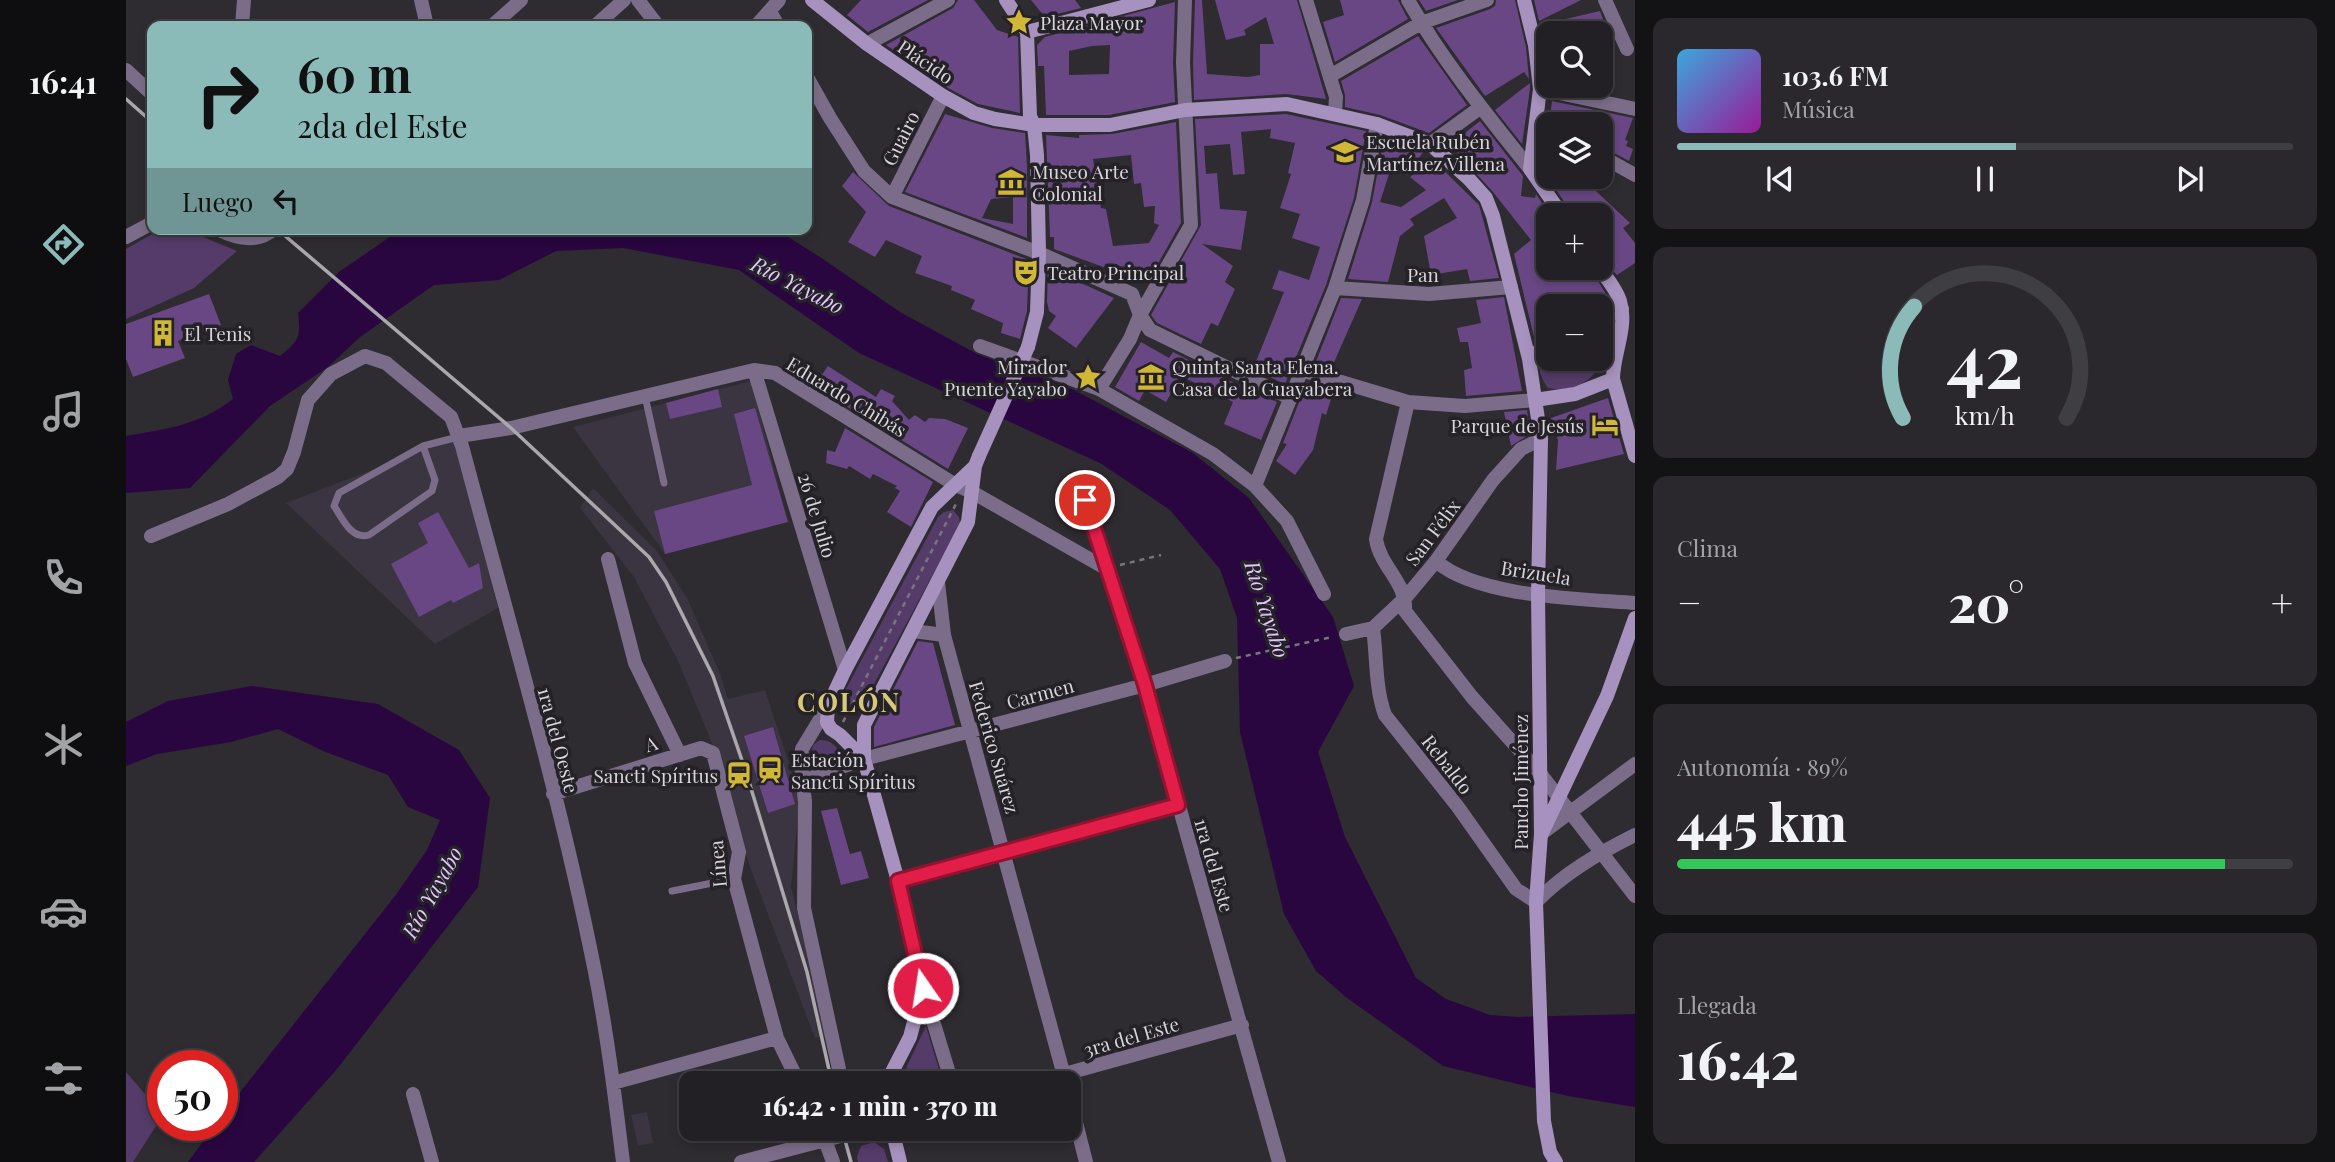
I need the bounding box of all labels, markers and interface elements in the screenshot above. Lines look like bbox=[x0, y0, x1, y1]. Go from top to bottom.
place icon: Plaza Mayor bbox=[1004, 7, 1034, 37]
place label: Plaza Mayor bbox=[1040, 9, 1143, 35]
map controls bbox=[1536, 21, 1613, 371]
button: search bbox=[1536, 21, 1613, 98]
street label: Plácido bbox=[893, 33, 959, 89]
text: 60 m bbox=[297, 40, 412, 105]
icon: right bbox=[182, 49, 273, 140]
text: 103.6 FM bbox=[1782, 58, 1889, 93]
text: 16:41 bbox=[29, 59, 97, 102]
text: Música bbox=[1782, 93, 1855, 124]
text: 2da del Este bbox=[297, 103, 468, 146]
street label: Guairo bbox=[875, 106, 925, 170]
button: layers bbox=[1536, 112, 1613, 189]
place label: Escuela Rubén Martínez Villena bbox=[1366, 128, 1505, 176]
school or university icon: Escuela Rubén Martínez Villena bbox=[1330, 137, 1360, 167]
place label: Museo Arte Colonial bbox=[1032, 158, 1129, 206]
icon: previous bbox=[1761, 160, 1799, 198]
icon: pause bbox=[1966, 160, 2004, 198]
icon: next bbox=[2171, 160, 2209, 198]
museum icon: Museo Arte Colonial bbox=[996, 167, 1026, 197]
icon: left bbox=[267, 182, 305, 220]
text: Luego bbox=[182, 184, 253, 219]
button: + bbox=[1536, 203, 1613, 280]
icon: directions bbox=[39, 220, 88, 269]
water label: Río Yayabo bbox=[746, 248, 849, 319]
theatre icon: Teatro Principal bbox=[1011, 257, 1041, 287]
place label: Teatro Principal bbox=[1047, 259, 1185, 285]
street label: Pan bbox=[1407, 261, 1440, 287]
button: − bbox=[1536, 294, 1613, 371]
text: 42 bbox=[1947, 310, 2023, 407]
building icon: El Tenis bbox=[148, 318, 178, 348]
place label: El Tenis bbox=[184, 320, 251, 346]
street label: Eduardo Chibás bbox=[782, 350, 912, 442]
place label: Mirador Puente Yayabo bbox=[944, 353, 1068, 401]
place label: Quinta Santa Elena. Casa de la Guayabera bbox=[1172, 353, 1353, 401]
place icon: Mirador Puente Yayabo bbox=[1073, 362, 1103, 392]
museum icon: Quinta Santa Elena. Casa de la Guayabera bbox=[1136, 362, 1166, 392]
icon: music bbox=[39, 387, 88, 436]
text: km/h bbox=[1955, 398, 2015, 431]
hotel icon: Parque de Jesús bbox=[1590, 410, 1620, 440]
place label: Parque de Jesús bbox=[1451, 412, 1584, 438]
street label: 26 de Julio bbox=[793, 469, 843, 561]
pin bbox=[1055, 470, 1115, 530]
icon: arrive bbox=[1066, 481, 1104, 519]
street label: San Félix bbox=[1399, 493, 1466, 570]
text: Clima bbox=[1677, 532, 1738, 563]
icon: phone bbox=[39, 553, 88, 602]
street label: Brizuela bbox=[1499, 554, 1573, 590]
water label: Río Yayabo bbox=[1239, 556, 1297, 661]
text: 20° bbox=[1948, 567, 2024, 636]
text: − bbox=[1677, 576, 1702, 627]
text: + bbox=[2271, 576, 2293, 627]
street label: Carmen bbox=[1003, 671, 1077, 714]
street label: Federico Suárez bbox=[964, 678, 1026, 816]
street label: 1ra del Oeste bbox=[532, 684, 586, 796]
district label: COLÓN bbox=[797, 684, 901, 719]
street label: Pancho Jiménez bbox=[1507, 714, 1533, 850]
icon: climate bbox=[39, 720, 88, 769]
street label: A bbox=[641, 729, 662, 757]
street label: Rebaldo bbox=[1417, 729, 1479, 799]
place label: Estación Sancti Spíritus bbox=[791, 746, 915, 794]
text: Autonomía · 89% bbox=[1677, 751, 1848, 782]
station icon: Estación Sancti Spíritus bbox=[755, 755, 785, 785]
station icon: Sancti Spíritus bbox=[724, 760, 754, 790]
place label: Sancti Spíritus bbox=[594, 762, 718, 788]
text: 445 km bbox=[1677, 786, 1847, 855]
street label: 1ra del Este bbox=[1189, 815, 1241, 915]
street label: Línea bbox=[702, 839, 732, 889]
water label: Río Yayabo bbox=[394, 841, 468, 944]
icon: car bbox=[39, 887, 88, 936]
position arrow bbox=[886, 951, 960, 1025]
text: Llegada bbox=[1677, 989, 1757, 1020]
street label: 3ra del Este bbox=[1080, 1010, 1182, 1062]
text: 16:42 bbox=[1677, 1024, 1799, 1093]
speed limit sign: 50 bbox=[147, 1050, 238, 1141]
icon: filters bbox=[39, 1054, 88, 1103]
text: 16:42 · 1 min · 370 m bbox=[763, 1088, 997, 1123]

